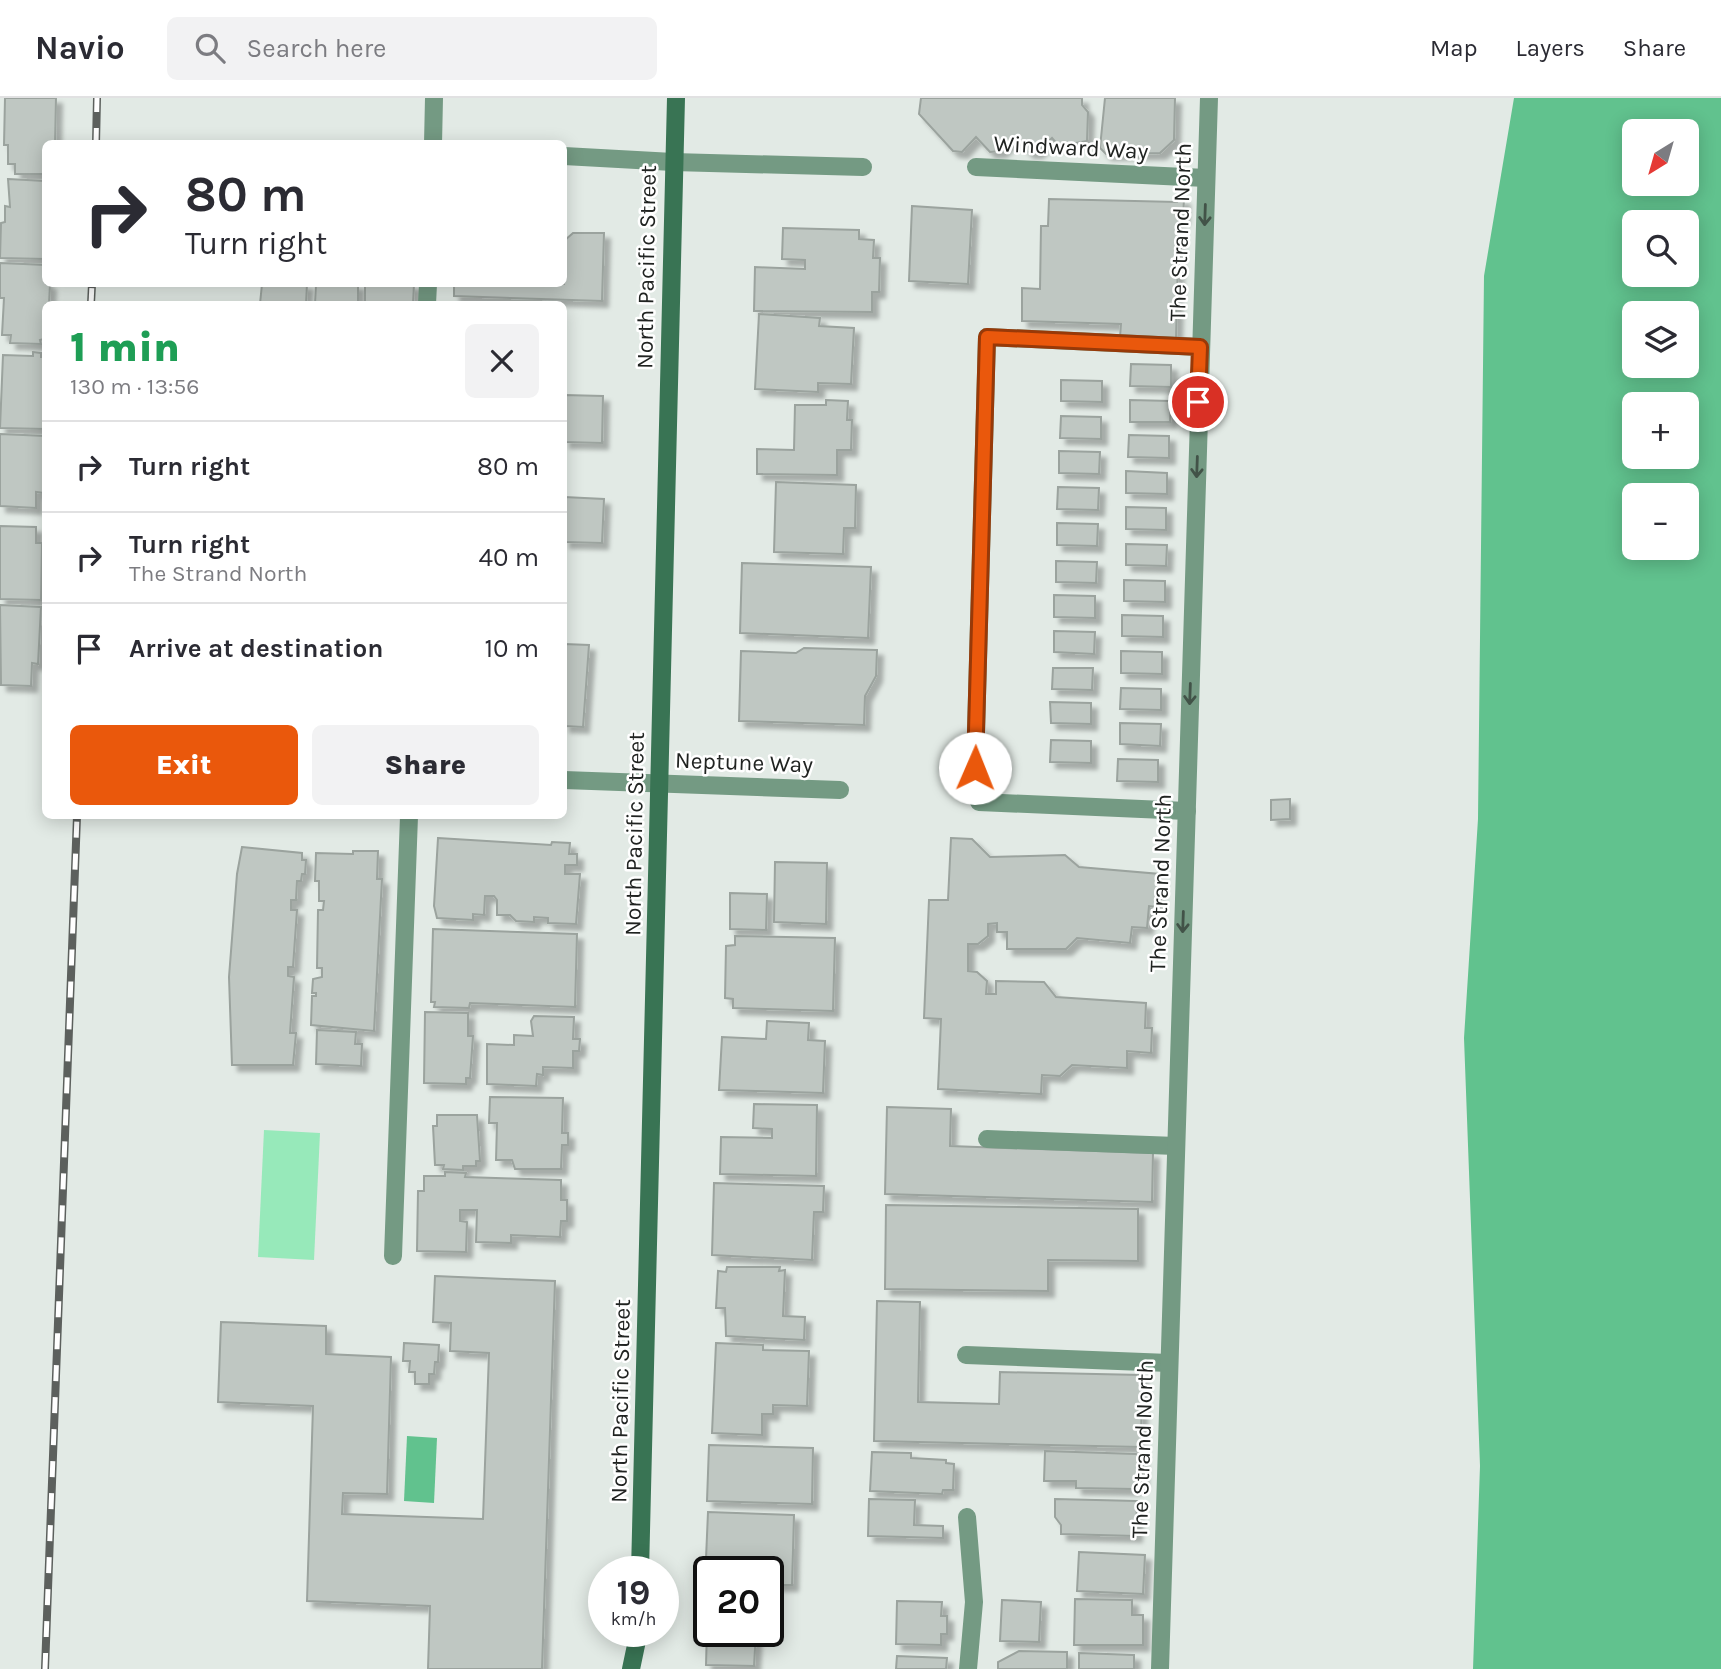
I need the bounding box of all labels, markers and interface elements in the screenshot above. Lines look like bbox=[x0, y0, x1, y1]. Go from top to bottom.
search box bbox=[167, 17, 657, 80]
text: Navio bbox=[35, 29, 125, 67]
icon: search bbox=[191, 29, 229, 67]
text: Search here bbox=[247, 33, 386, 64]
text: Map bbox=[1430, 34, 1478, 62]
text: Layers bbox=[1516, 34, 1585, 62]
text: Share bbox=[1623, 34, 1686, 62]
north arrow bbox=[1622, 119, 1699, 196]
map controls bbox=[1622, 119, 1699, 560]
street label: Windward Way bbox=[993, 130, 1149, 165]
street label: The Strand North bbox=[1164, 142, 1197, 322]
street label: North Pacific Street bbox=[631, 164, 662, 369]
text: 80 m bbox=[185, 166, 307, 223]
icon: right bbox=[70, 168, 161, 259]
one-way arrow bbox=[1198, 203, 1211, 226]
button: search bbox=[1622, 210, 1699, 287]
text: Turn right bbox=[185, 225, 327, 262]
button: layers bbox=[1622, 301, 1699, 378]
text: 1 min bbox=[70, 322, 180, 372]
button: close bbox=[465, 324, 539, 398]
pin bbox=[1168, 372, 1228, 432]
text: 130 m · 13:56 bbox=[70, 373, 199, 400]
icon: arrive bbox=[1179, 383, 1217, 421]
button: + bbox=[1622, 392, 1699, 469]
icon: right bbox=[70, 448, 108, 486]
text: Turn right bbox=[129, 451, 250, 482]
text: 80 m bbox=[477, 451, 539, 482]
one-way arrow bbox=[1190, 455, 1203, 478]
button: − bbox=[1622, 483, 1699, 560]
text: Turn right bbox=[129, 529, 250, 560]
icon: right bbox=[70, 539, 108, 577]
text: 40 m bbox=[479, 542, 539, 573]
text: The Strand North bbox=[129, 560, 307, 587]
icon: arrive bbox=[70, 630, 108, 668]
text: Arrive at destination bbox=[129, 633, 383, 664]
text: 10 m bbox=[484, 633, 539, 664]
one-way arrow bbox=[1183, 683, 1197, 706]
button: Exit bbox=[70, 725, 298, 805]
button: Share bbox=[312, 725, 539, 805]
street label: North Pacific Street bbox=[619, 731, 650, 936]
position arrow bbox=[938, 731, 1012, 805]
street label: Neptune Way bbox=[675, 747, 814, 778]
street label: The Strand North bbox=[1144, 793, 1177, 973]
one-way arrow bbox=[1177, 910, 1190, 933]
street label: North Pacific Street bbox=[605, 1298, 636, 1503]
street label: The Strand North bbox=[1126, 1359, 1159, 1539]
speed limit sign: 20 bbox=[693, 1556, 784, 1647]
text: 19 bbox=[617, 1572, 650, 1613]
text: km/h bbox=[611, 1608, 656, 1630]

